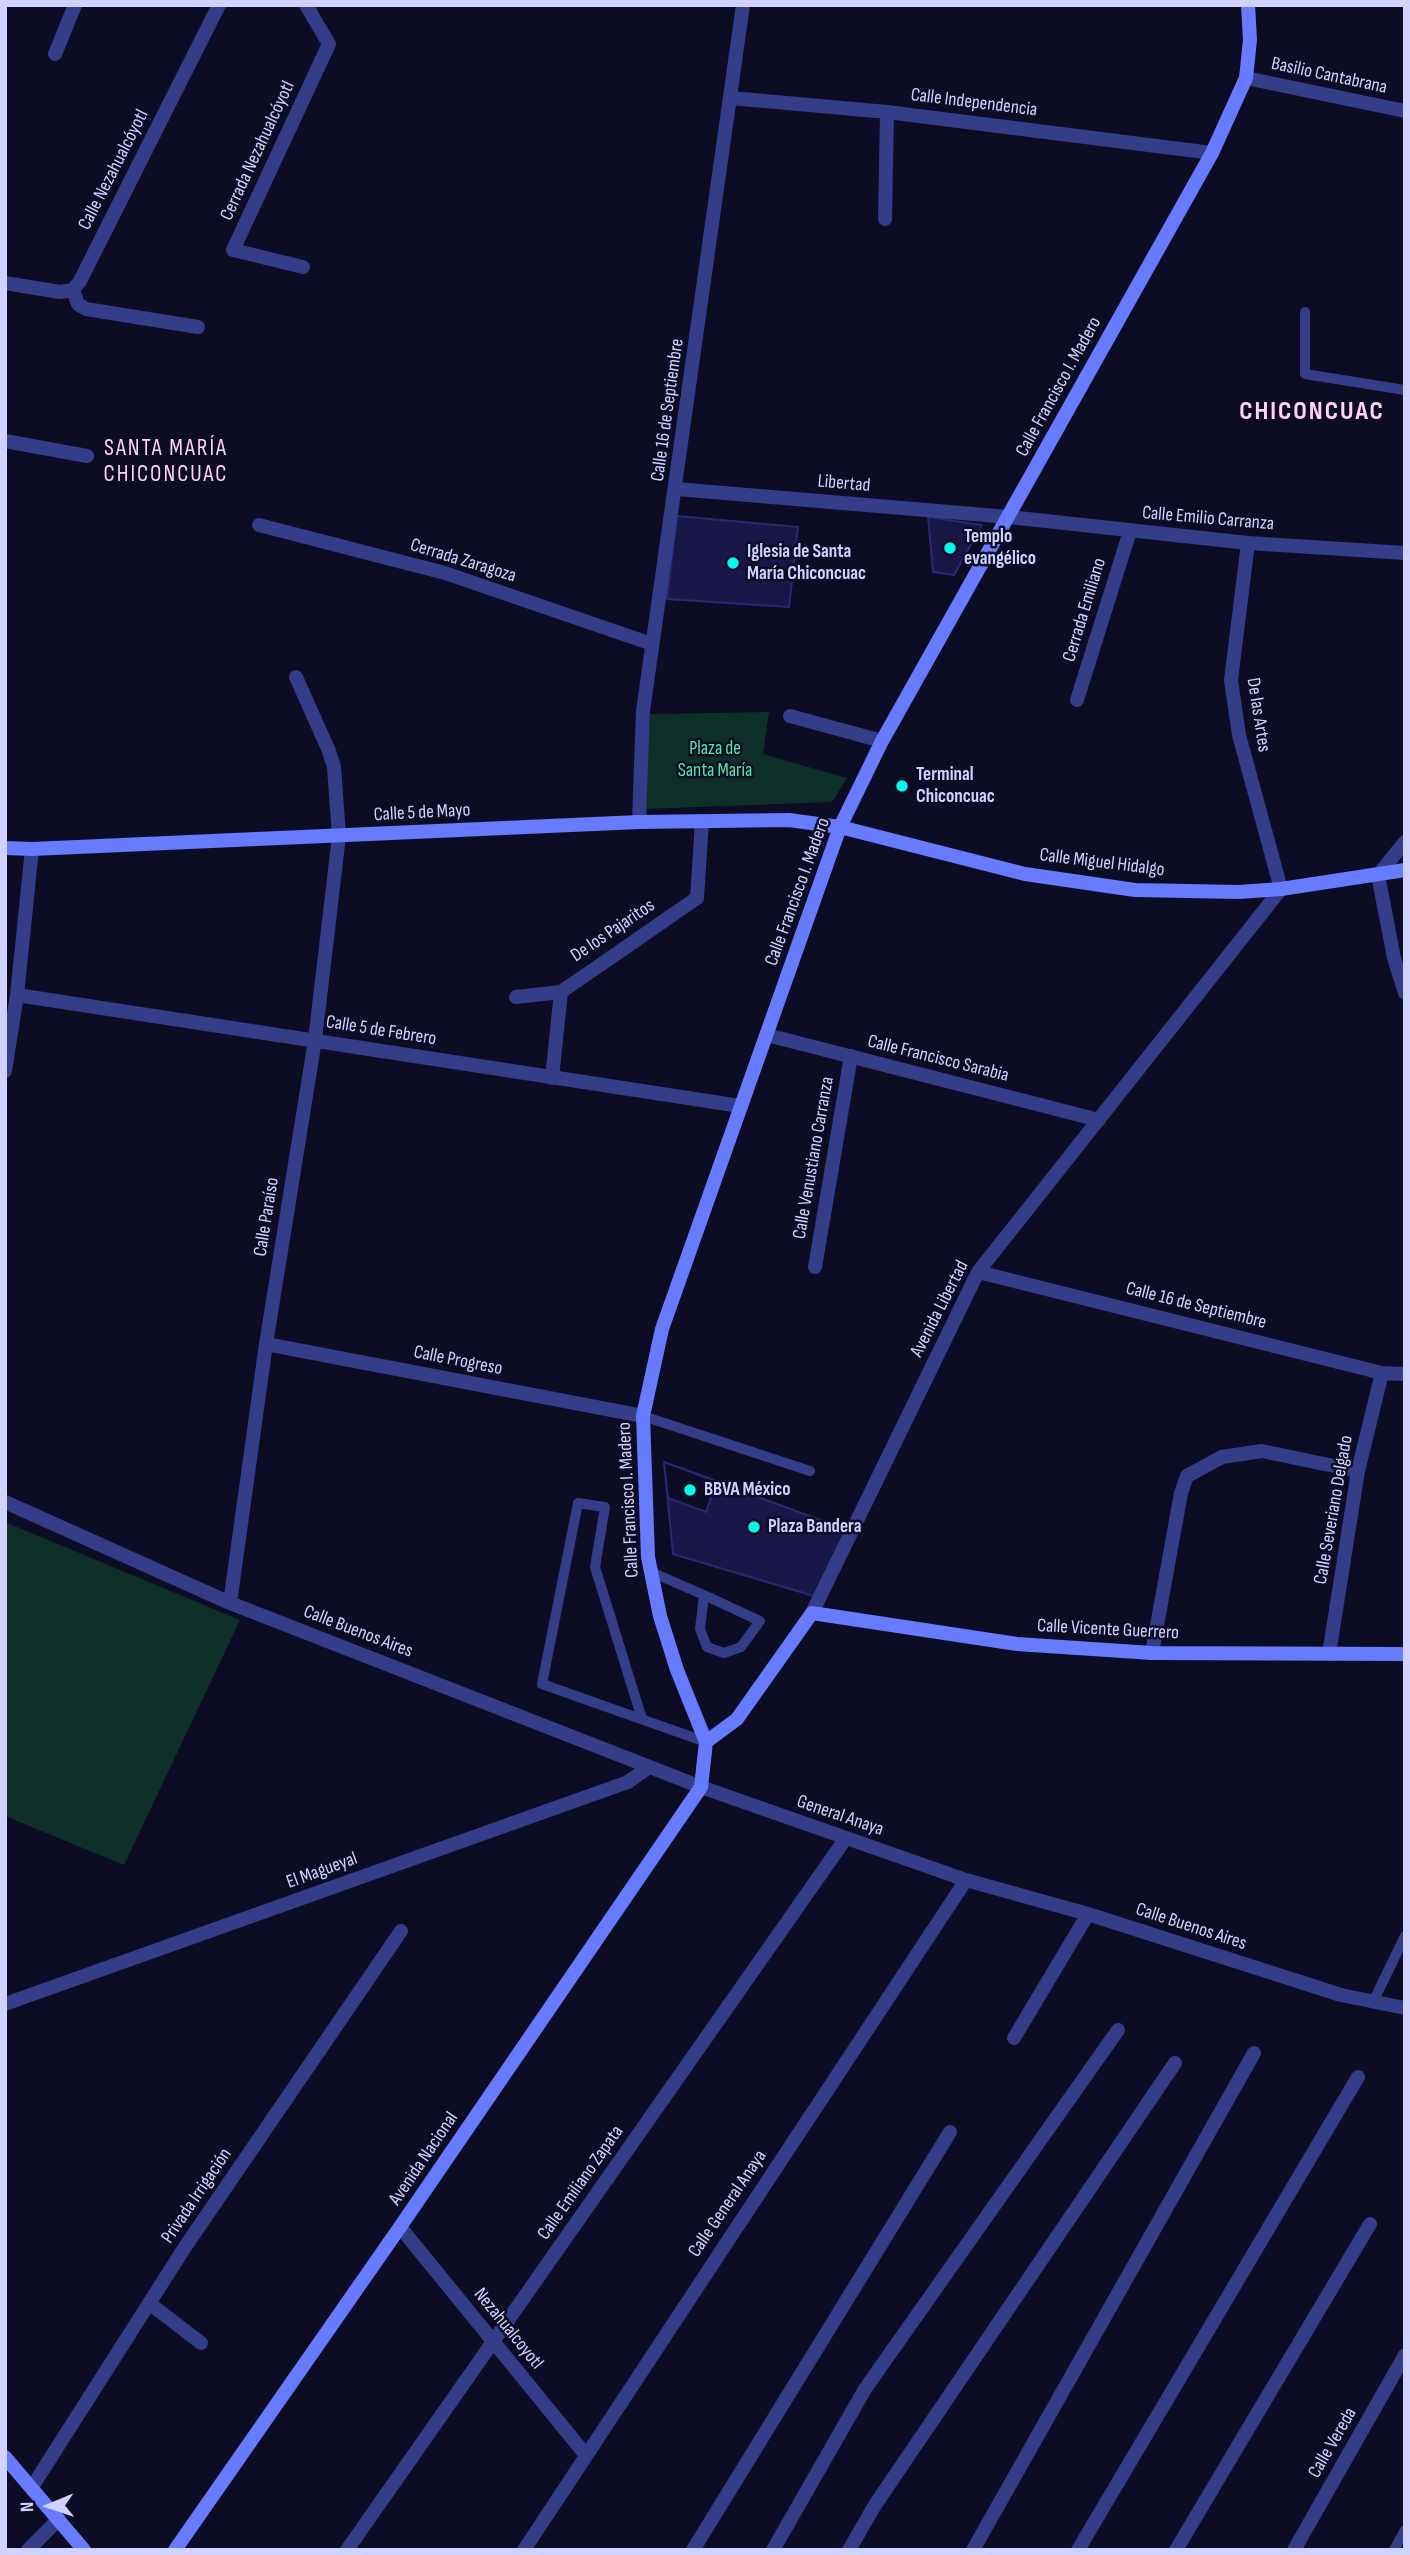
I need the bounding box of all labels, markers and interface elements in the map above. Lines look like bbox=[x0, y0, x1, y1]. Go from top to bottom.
street label: Basilio Cantabrana bbox=[1269, 53, 1389, 99]
street label: Cerrada Nezahualcóyotl bbox=[216, 78, 300, 224]
street label: Calle Independencia bbox=[909, 84, 1039, 122]
street label: Calle Nezahualcóyotl bbox=[74, 106, 154, 234]
street label: Calle Francisco I. Madero bbox=[1011, 313, 1107, 461]
street label: Calle 16 de Septiembre bbox=[647, 337, 689, 483]
district label: CHICONCUAC bbox=[1240, 396, 1384, 428]
district label: SANTA MARÍA CHICONCUAC bbox=[105, 435, 227, 489]
street label: Libertad bbox=[817, 470, 871, 498]
street label: Calle Emilio Carranza bbox=[1141, 502, 1275, 536]
place label: Templo evangélico bbox=[964, 526, 1036, 570]
street label: Cerrada Zaragoza bbox=[407, 534, 519, 588]
marker: Templo evangélico bbox=[942, 540, 958, 556]
place label: Iglesia de Santa María Chiconcuac bbox=[747, 541, 866, 585]
marker: Iglesia de Santa María Chiconcuac bbox=[725, 555, 741, 571]
street label: Cerrada Emiliano bbox=[1058, 555, 1112, 665]
street label: De las Artes bbox=[1241, 676, 1275, 754]
park label: Plaza de Santa María bbox=[678, 738, 752, 782]
place label: Terminal Chiconcuac bbox=[916, 764, 995, 808]
marker: Terminal Chiconcuac bbox=[894, 778, 910, 794]
street label: Calle 5 de Mayo bbox=[373, 799, 471, 827]
street label: Calle Francisco I. Madero bbox=[761, 815, 835, 969]
street label: Calle Miguel Hidalgo bbox=[1038, 844, 1166, 882]
street label: De los Pajaritos bbox=[567, 895, 659, 967]
street label: Calle 5 de Febrero bbox=[324, 1011, 438, 1051]
street label: Calle Francisco Sarabia bbox=[865, 1030, 1011, 1088]
street label: Calle Venustiano Carranza bbox=[788, 1075, 840, 1241]
street label: Calle Paraíso bbox=[250, 1176, 284, 1258]
street label: Avenida Libertad bbox=[906, 1257, 974, 1361]
street label: Calle 16 de Septiembre bbox=[1123, 1278, 1269, 1334]
street label: Calle Progreso bbox=[412, 1341, 504, 1381]
street label: Calle Francisco I. Madero bbox=[614, 1422, 644, 1578]
street label: Calle Severiano Delgado bbox=[1310, 1434, 1358, 1586]
place label: BBVA México bbox=[704, 1479, 790, 1501]
marker: BBVA México bbox=[682, 1482, 698, 1498]
place label: Plaza Bandera bbox=[768, 1516, 861, 1538]
marker: Plaza Bandera bbox=[746, 1519, 762, 1535]
street label: Calle Buenos Aires bbox=[300, 1601, 416, 1663]
street label: Calle Vicente Guerrero bbox=[1036, 1615, 1180, 1645]
street label: General Anaya bbox=[794, 1791, 886, 1841]
street label: El Magueyal bbox=[283, 1848, 361, 1894]
street label: Calle Buenos Aires bbox=[1133, 1898, 1249, 1956]
street label: Avenida Nacional bbox=[384, 2108, 464, 2210]
street label: Calle Emiliano Zapata bbox=[533, 2121, 629, 2245]
street label: Privada Irrigación bbox=[157, 2144, 237, 2248]
street label: Calle General Anaya bbox=[684, 2146, 772, 2262]
street label: Nezahualcoyotl bbox=[468, 2284, 548, 2374]
street label: Calle Vereda bbox=[1304, 2404, 1362, 2482]
north arrow bbox=[14, 2471, 84, 2541]
text: N bbox=[16, 2501, 39, 2512]

